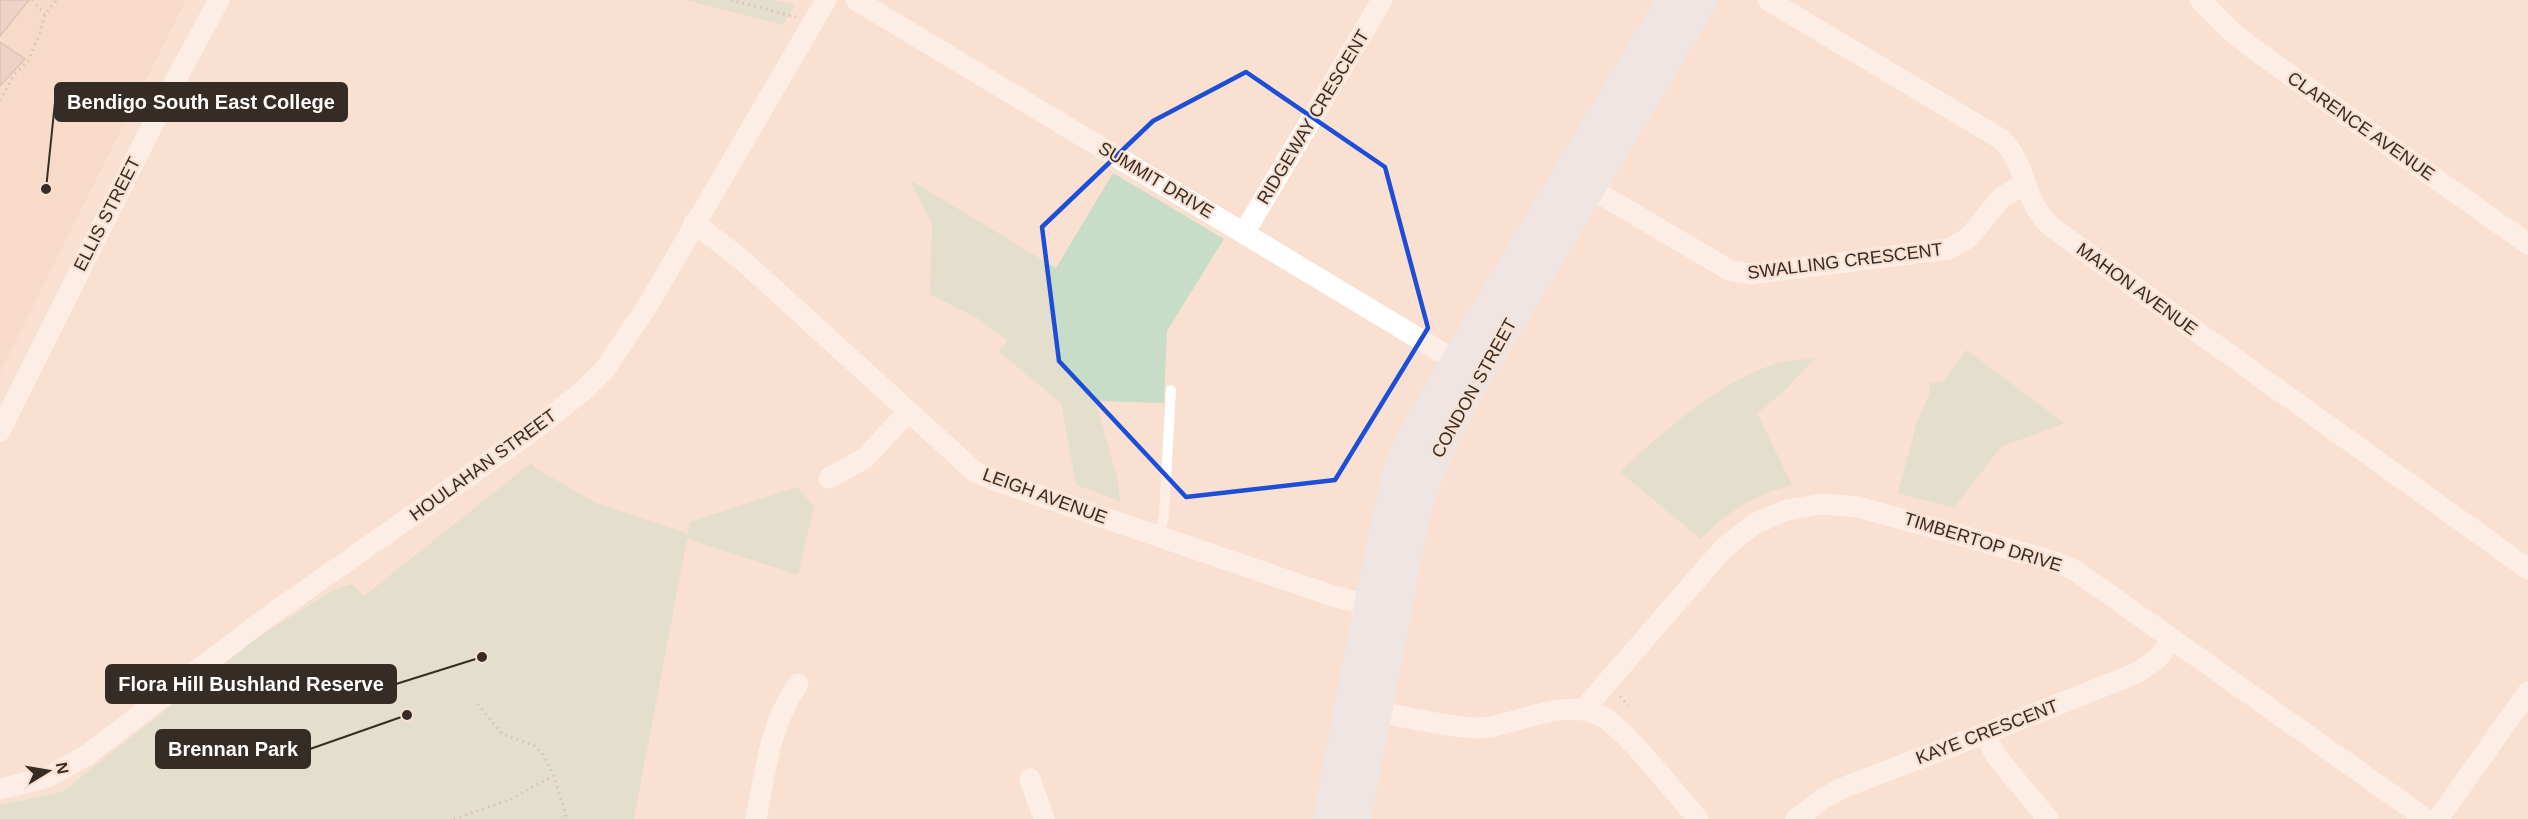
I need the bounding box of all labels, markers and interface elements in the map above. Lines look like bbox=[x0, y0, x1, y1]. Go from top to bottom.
street label: RIDGEWAY CRESCENT bbox=[1253, 26, 1373, 208]
street label: CLARENCE AVENUE bbox=[2284, 68, 2438, 184]
callout: Bendigo South East College bbox=[55, 83, 347, 121]
text: Bendigo South East College bbox=[67, 91, 335, 113]
street label: SUMMIT DRIVE bbox=[1095, 138, 1217, 222]
street label: ELLIS STREET bbox=[70, 154, 144, 274]
street label: SWALLING CRESCENT bbox=[1746, 239, 1944, 283]
street label: MAHON AVENUE bbox=[2073, 239, 2201, 339]
street label: CONDON STREET bbox=[1427, 315, 1521, 461]
street label: HOULAHAN STREET bbox=[406, 405, 560, 525]
street label: LEIGH AVENUE bbox=[980, 464, 1110, 528]
street label: TIMBERTOP DRIVE bbox=[1902, 508, 2064, 576]
callout: Flora Hill Bushland Reserve bbox=[106, 665, 396, 703]
text: Flora Hill Bushland Reserve bbox=[118, 673, 384, 695]
street label: KAYE CRESCENT bbox=[1913, 696, 2061, 768]
callout: Brennan Park bbox=[156, 730, 310, 768]
text: Brennan Park bbox=[168, 738, 299, 760]
north arrow bbox=[18, 741, 78, 801]
text: N bbox=[53, 761, 72, 776]

